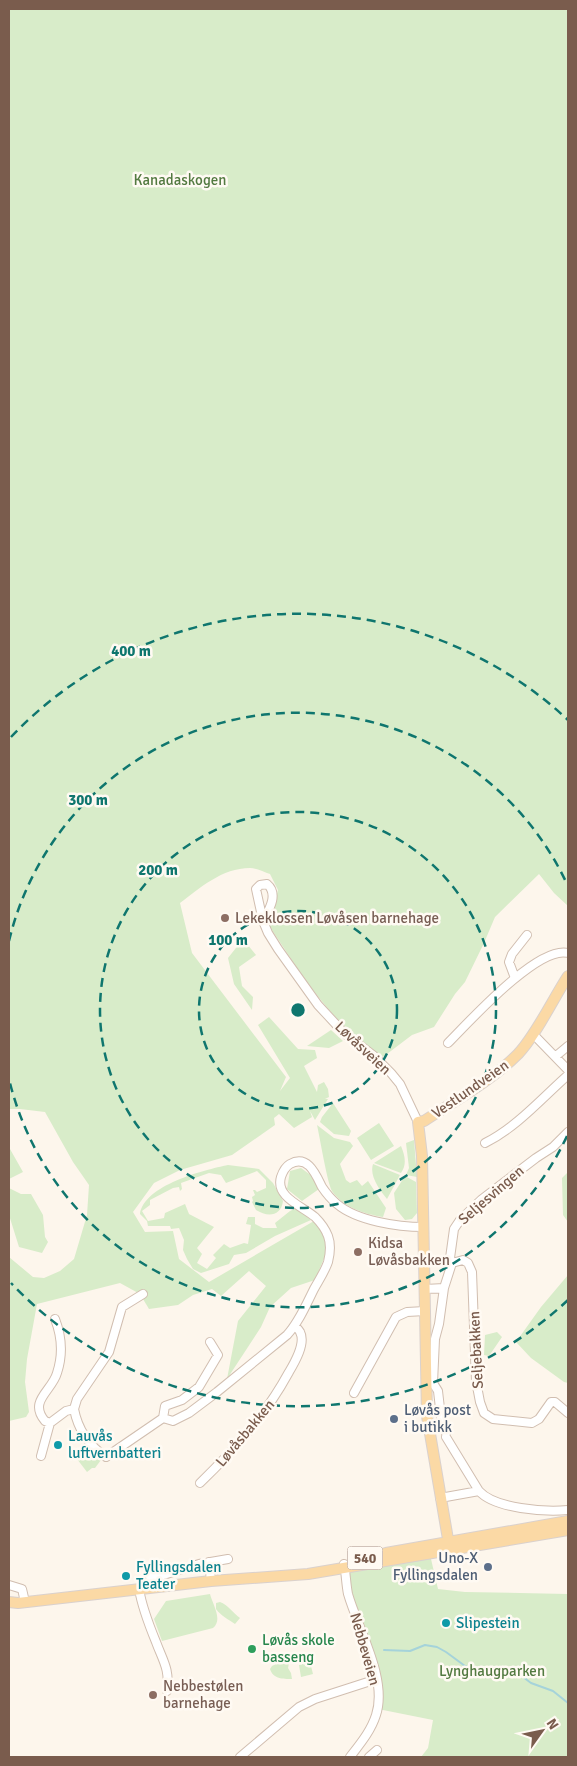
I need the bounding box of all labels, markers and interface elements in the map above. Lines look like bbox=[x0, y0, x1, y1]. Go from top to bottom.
park label: Kanadaskogen bbox=[133, 171, 227, 189]
text: 400 m bbox=[111, 642, 151, 660]
text: 300 m bbox=[68, 791, 108, 809]
text: 200 m bbox=[138, 861, 178, 879]
place label: Lekeklossen Løvåsen barnehage bbox=[235, 909, 439, 927]
marker: Lekeklossen Løvåsen barnehage bbox=[219, 912, 231, 924]
text: 100 m bbox=[208, 931, 248, 949]
centre of rings bbox=[289, 1001, 307, 1019]
street label: Løvåsveien bbox=[331, 1018, 395, 1078]
street label: Vestlundveien bbox=[428, 1056, 512, 1122]
street label: Seljesvingen bbox=[455, 1162, 527, 1228]
place label: Kidsa Løvåsbakken bbox=[368, 1234, 450, 1269]
marker: Kidsa Løvåsbakken bbox=[352, 1246, 364, 1258]
street label: Seljebakken bbox=[465, 1311, 487, 1389]
street label: Løvåsbakken bbox=[212, 1396, 278, 1470]
place label: Løvås post i butikk bbox=[404, 1401, 471, 1436]
marker: Løvås post i butikk bbox=[388, 1413, 400, 1425]
place label: Lauvås luftvernbatteri bbox=[68, 1427, 161, 1462]
marker: Lauvås luftvernbatteri bbox=[52, 1439, 64, 1451]
road number: 540 bbox=[348, 1546, 382, 1570]
place label: Uno-X Fyllingsdalen bbox=[393, 1549, 478, 1584]
place label: Fyllingsdalen Teater bbox=[136, 1558, 221, 1593]
marker: Uno-X Fyllingsdalen bbox=[482, 1561, 494, 1573]
marker: Fyllingsdalen Teater bbox=[120, 1570, 132, 1582]
street label: Nebbeveien bbox=[346, 1611, 384, 1687]
place label: Slipestein bbox=[456, 1614, 520, 1632]
marker: Slipestein bbox=[440, 1617, 452, 1629]
place label: Løvås skole basseng bbox=[262, 1631, 335, 1666]
marker: Løvås skole basseng bbox=[246, 1643, 258, 1655]
park label: Lynghaugparken bbox=[439, 1662, 545, 1680]
place label: Nebbestølen barnehage bbox=[163, 1677, 243, 1712]
marker: Nebbestølen barnehage bbox=[147, 1689, 159, 1701]
north arrow bbox=[517, 1706, 567, 1756]
text: N bbox=[543, 1715, 562, 1733]

